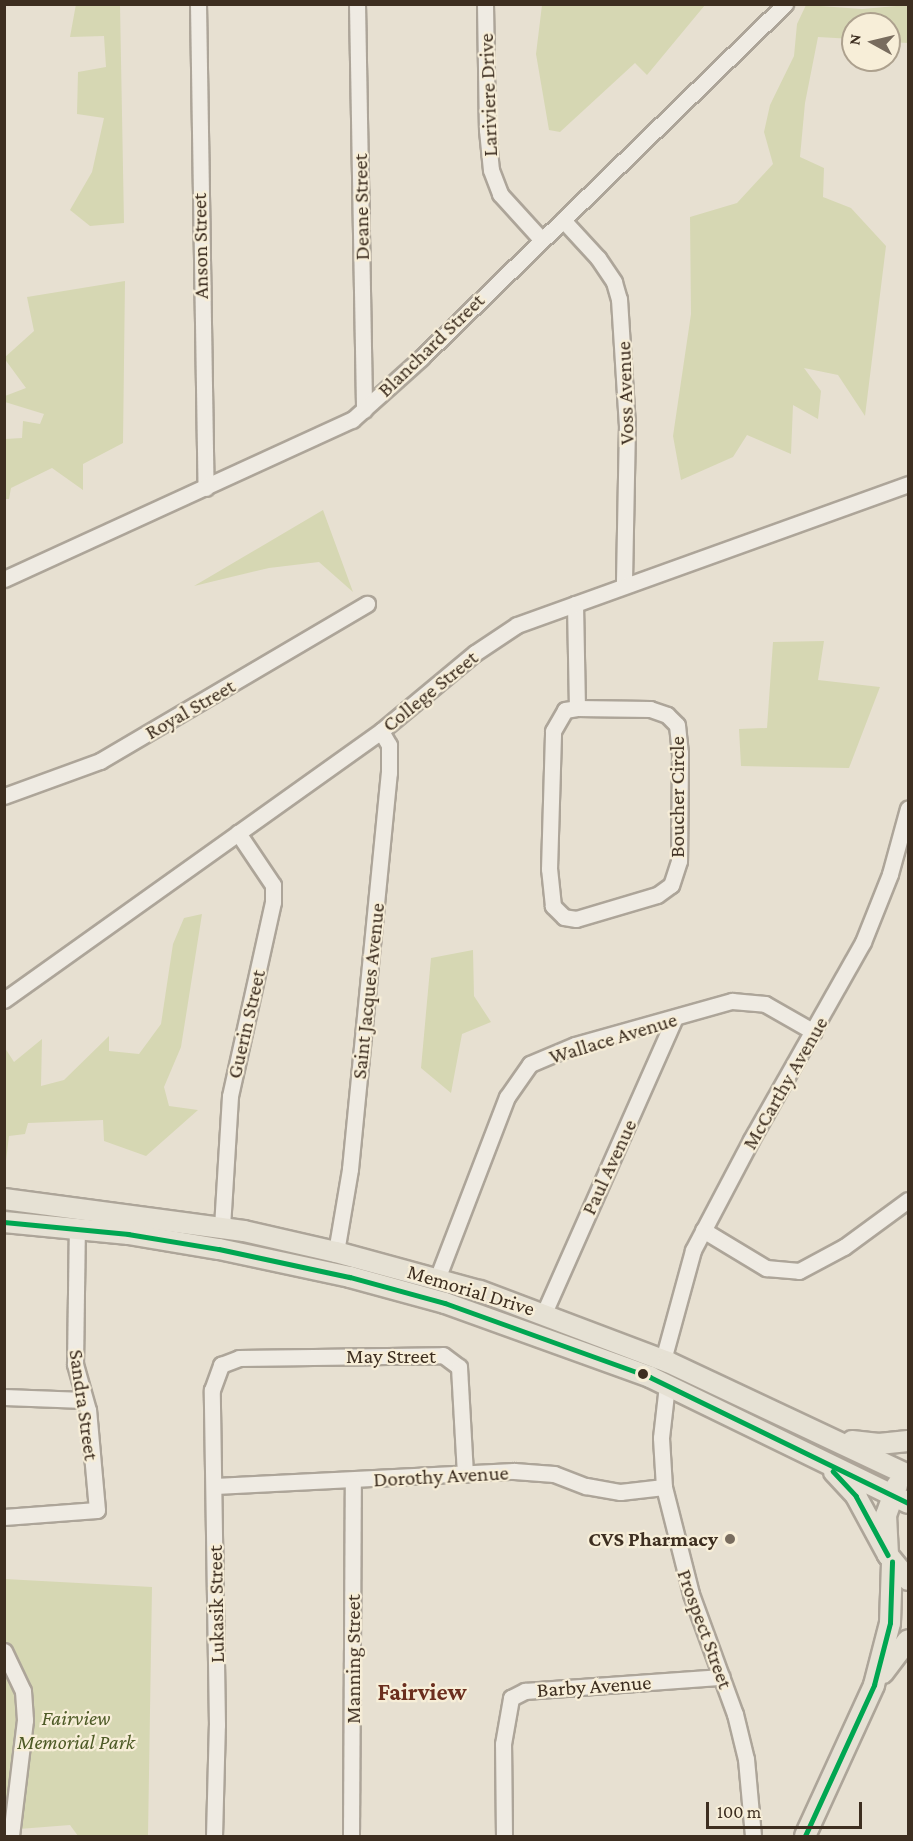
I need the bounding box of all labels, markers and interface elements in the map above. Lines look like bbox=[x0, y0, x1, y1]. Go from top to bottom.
north arrow bbox=[841, 12, 901, 72]
street label: Lariviere Drive bbox=[473, 33, 503, 157]
text: N bbox=[845, 33, 864, 46]
street label: Deane Street bbox=[347, 153, 375, 261]
street label: Anson Street bbox=[186, 193, 214, 299]
street label: Blanchard Street bbox=[372, 288, 490, 402]
street label: Voss Avenue bbox=[611, 341, 639, 445]
street label: College Street bbox=[377, 645, 483, 737]
street label: Royal Street bbox=[141, 673, 239, 745]
street label: Boucher Circle bbox=[664, 736, 690, 858]
street label: Saint Jacques Avenue bbox=[346, 902, 390, 1080]
street label: Guerin Street bbox=[221, 967, 271, 1081]
street label: Wallace Avenue bbox=[546, 1007, 680, 1069]
street label: McCarthy Avenue bbox=[737, 1012, 833, 1154]
street label: Paul Avenue bbox=[576, 1115, 642, 1219]
street label: Memorial Drive bbox=[404, 1259, 538, 1321]
street label: May Street bbox=[346, 1343, 436, 1369]
street label: Sandra Street bbox=[64, 1348, 104, 1462]
unlabelled marker bbox=[637, 1368, 649, 1380]
street label: Dorothy Avenue bbox=[373, 1460, 509, 1492]
place label: CVS Pharmacy bbox=[588, 1526, 718, 1552]
marker: CVS Pharmacy bbox=[723, 1532, 737, 1546]
street label: Lukasik Street bbox=[202, 1545, 230, 1663]
street label: Prospect Street bbox=[672, 1566, 738, 1692]
street label: Manning Street bbox=[340, 1594, 366, 1724]
street label: Barby Avenue bbox=[536, 1669, 652, 1703]
district label: Fairview bbox=[377, 1678, 467, 1706]
park label: Fairview Memorial Park bbox=[17, 1705, 135, 1755]
scale bar bbox=[709, 1790, 865, 1828]
text: 100 m bbox=[717, 1802, 761, 1822]

